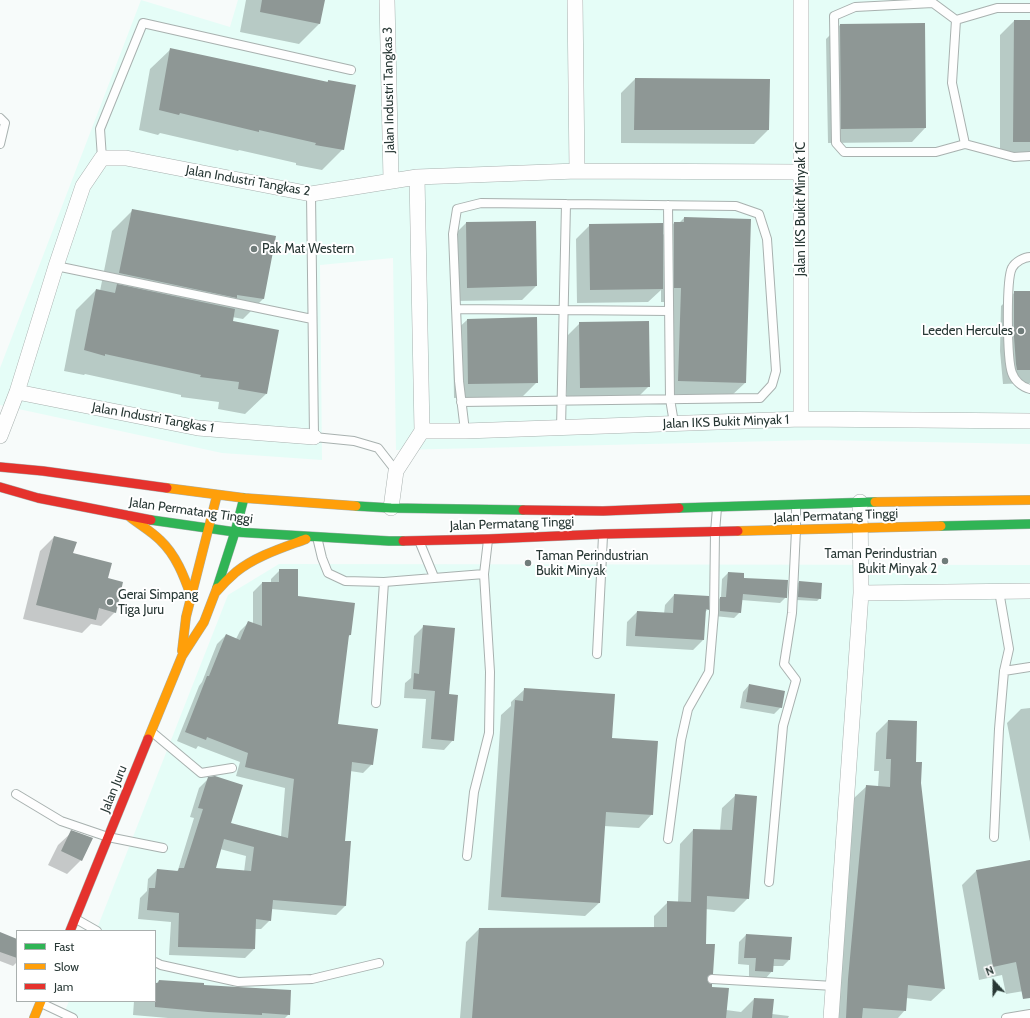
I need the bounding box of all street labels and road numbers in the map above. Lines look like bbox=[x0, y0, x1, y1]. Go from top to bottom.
street label: Jalan Industri Tangkas 3 bbox=[380, 27, 398, 153]
street label: Jalan IKS Bukit Minyak 1C bbox=[793, 142, 809, 276]
street label: Jalan Industri Tangkas 2 bbox=[185, 162, 311, 200]
street label: Jalan Industri Tangkas 1 bbox=[91, 400, 215, 436]
street label: Jalan IKS Bukit Minyak 1 bbox=[663, 412, 789, 432]
street label: Jalan Permatang Tinggi bbox=[128, 495, 254, 527]
street label: Jalan Permatang Tinggi bbox=[773, 506, 899, 526]
street label: Jalan Permatang Tinggi bbox=[449, 514, 575, 534]
street label: Jalan Juru bbox=[97, 763, 131, 815]

